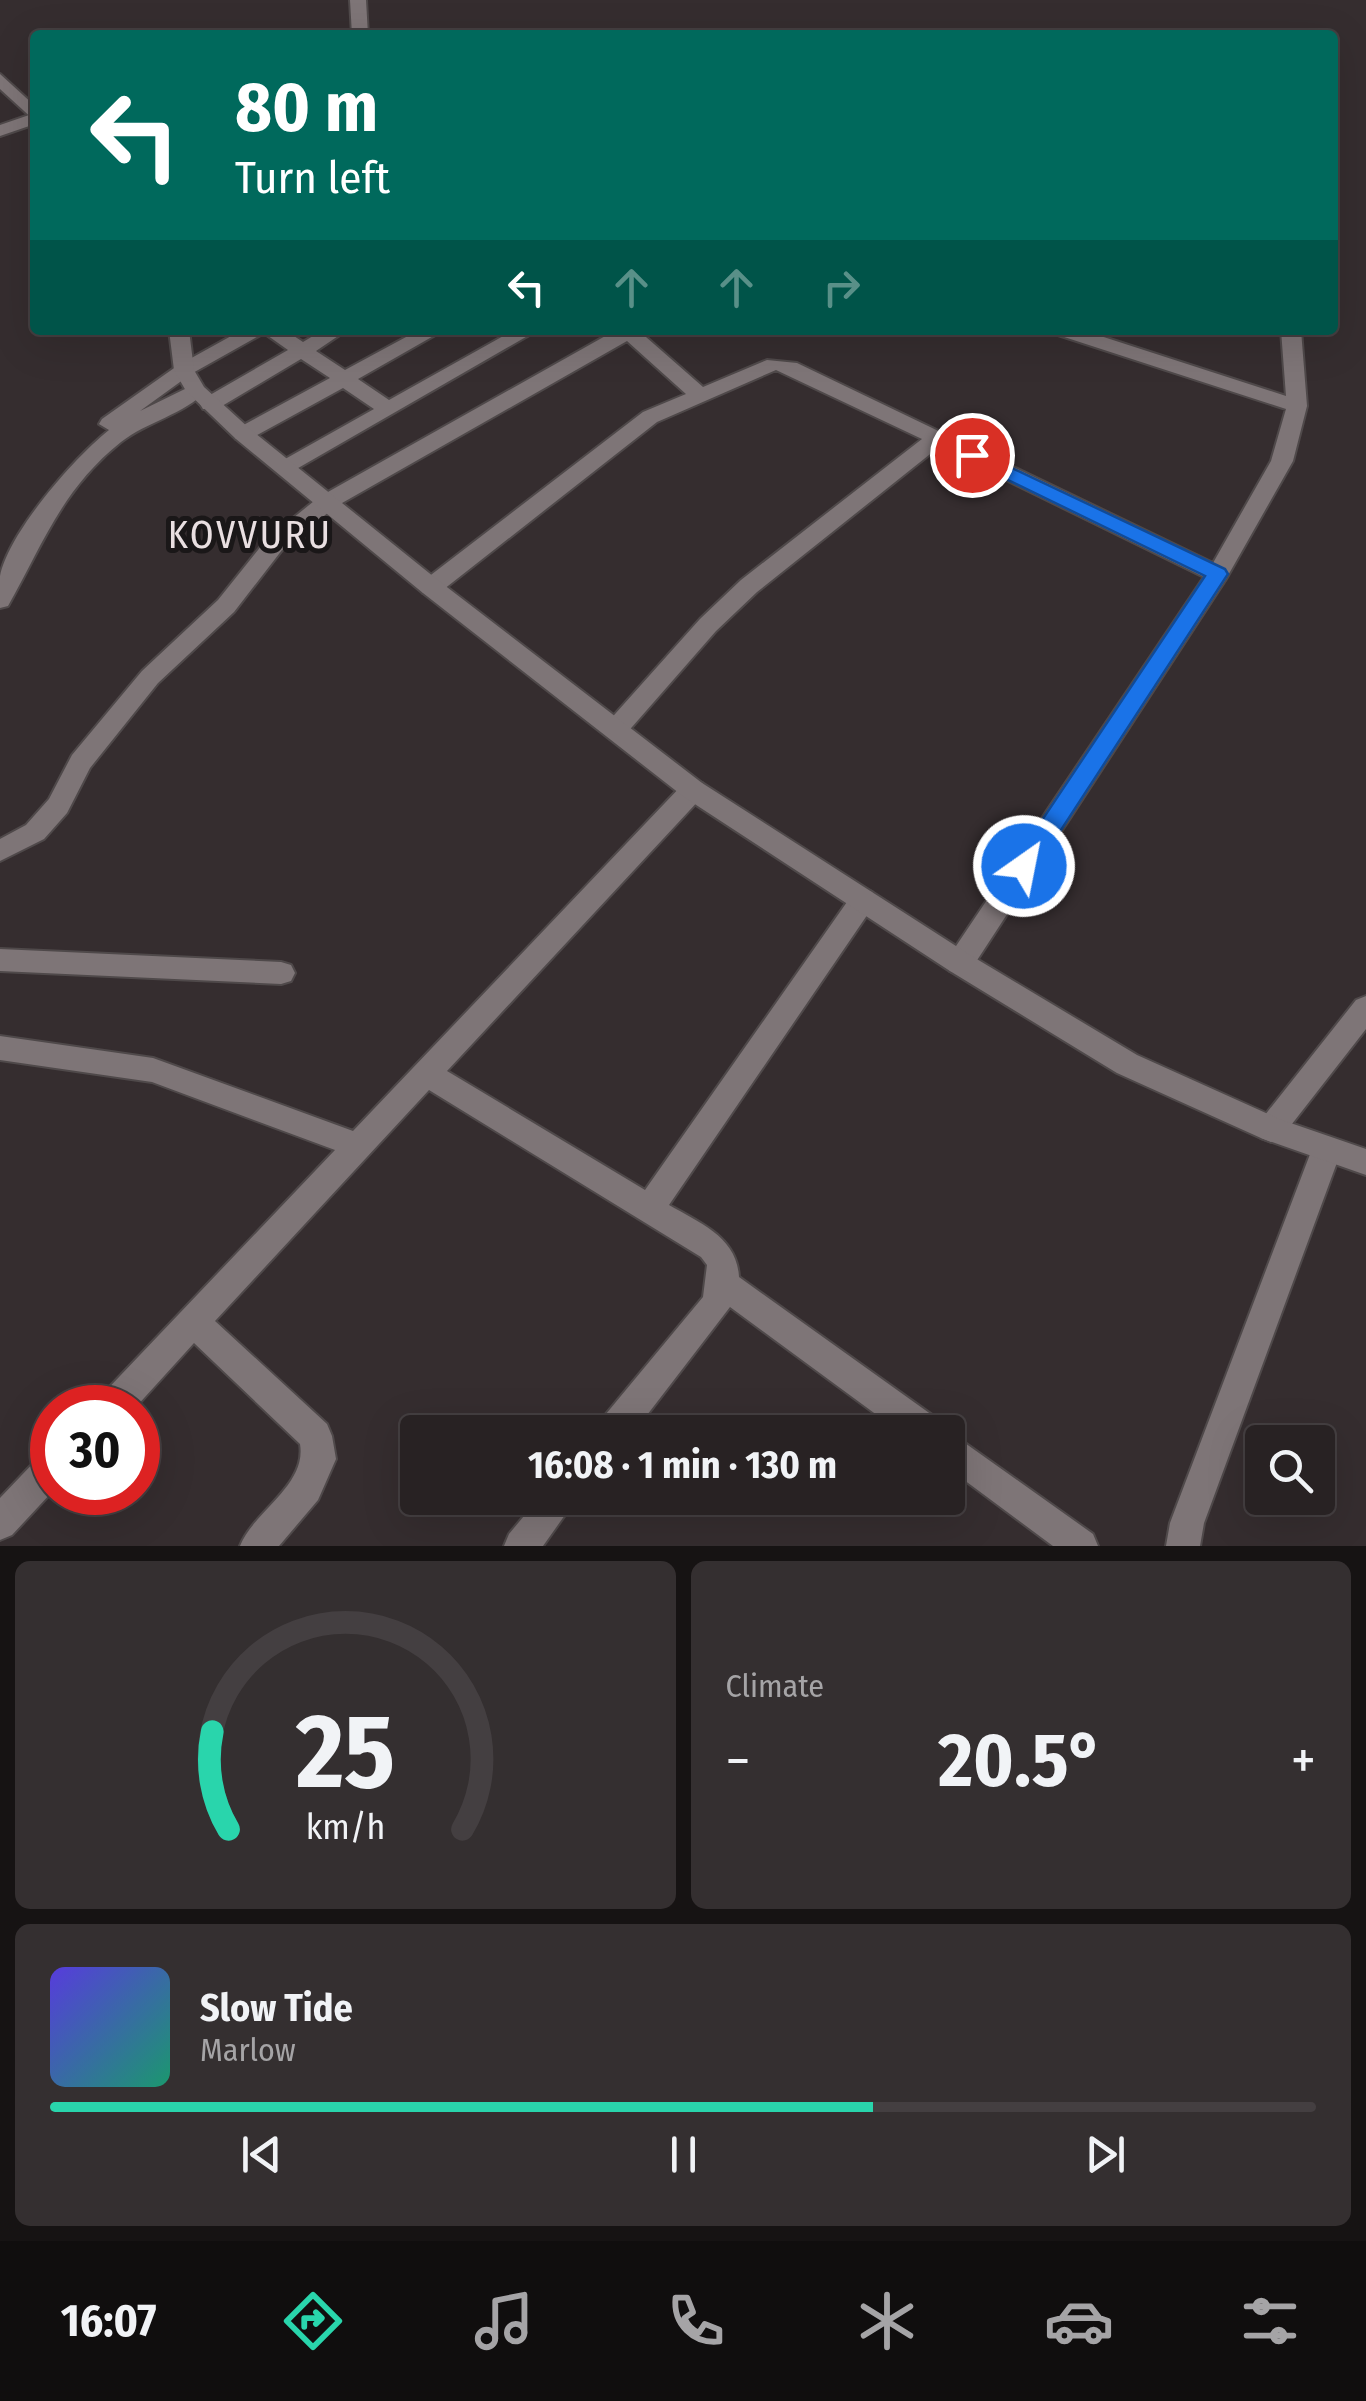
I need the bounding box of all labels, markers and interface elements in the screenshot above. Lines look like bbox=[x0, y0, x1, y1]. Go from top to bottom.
text: 80 m bbox=[235, 66, 378, 150]
icon: left bbox=[70, 70, 200, 200]
text: Turn left bbox=[235, 151, 390, 205]
icon: left bbox=[499, 260, 554, 315]
icon: ahead bbox=[604, 260, 659, 315]
icon: ahead bbox=[709, 260, 764, 315]
icon: right bbox=[814, 260, 869, 315]
pin bbox=[930, 413, 1015, 498]
icon: arrive bbox=[945, 428, 1000, 483]
district label: KOVVURU bbox=[168, 512, 332, 558]
position arrow bbox=[972, 814, 1076, 918]
speed limit sign: 30 bbox=[30, 1385, 160, 1515]
map controls bbox=[1245, 1425, 1335, 1515]
button: search bbox=[1245, 1425, 1335, 1515]
text: 16:08 · 1 min · 130 m bbox=[528, 1442, 837, 1488]
text: Climate bbox=[726, 1667, 824, 1705]
text: 25 bbox=[295, 1690, 395, 1815]
text: 20.5° bbox=[938, 1716, 1103, 1806]
text: − bbox=[726, 1728, 750, 1794]
text: + bbox=[1291, 1728, 1316, 1794]
text: km/h bbox=[305, 1806, 385, 1848]
text: Slow Tide bbox=[200, 1985, 353, 2031]
text: Marlow bbox=[200, 2031, 296, 2069]
icon: previous bbox=[234, 2127, 289, 2182]
icon: pause bbox=[656, 2127, 711, 2182]
icon: next bbox=[1078, 2127, 1133, 2182]
icon: directions bbox=[278, 2286, 348, 2356]
icon: music bbox=[469, 2286, 539, 2356]
icon: phone bbox=[661, 2286, 731, 2356]
icon: climate bbox=[852, 2286, 922, 2356]
icon: car bbox=[1044, 2286, 1114, 2356]
icon: filters bbox=[1235, 2286, 1305, 2356]
text: 16:07 bbox=[61, 2294, 157, 2348]

